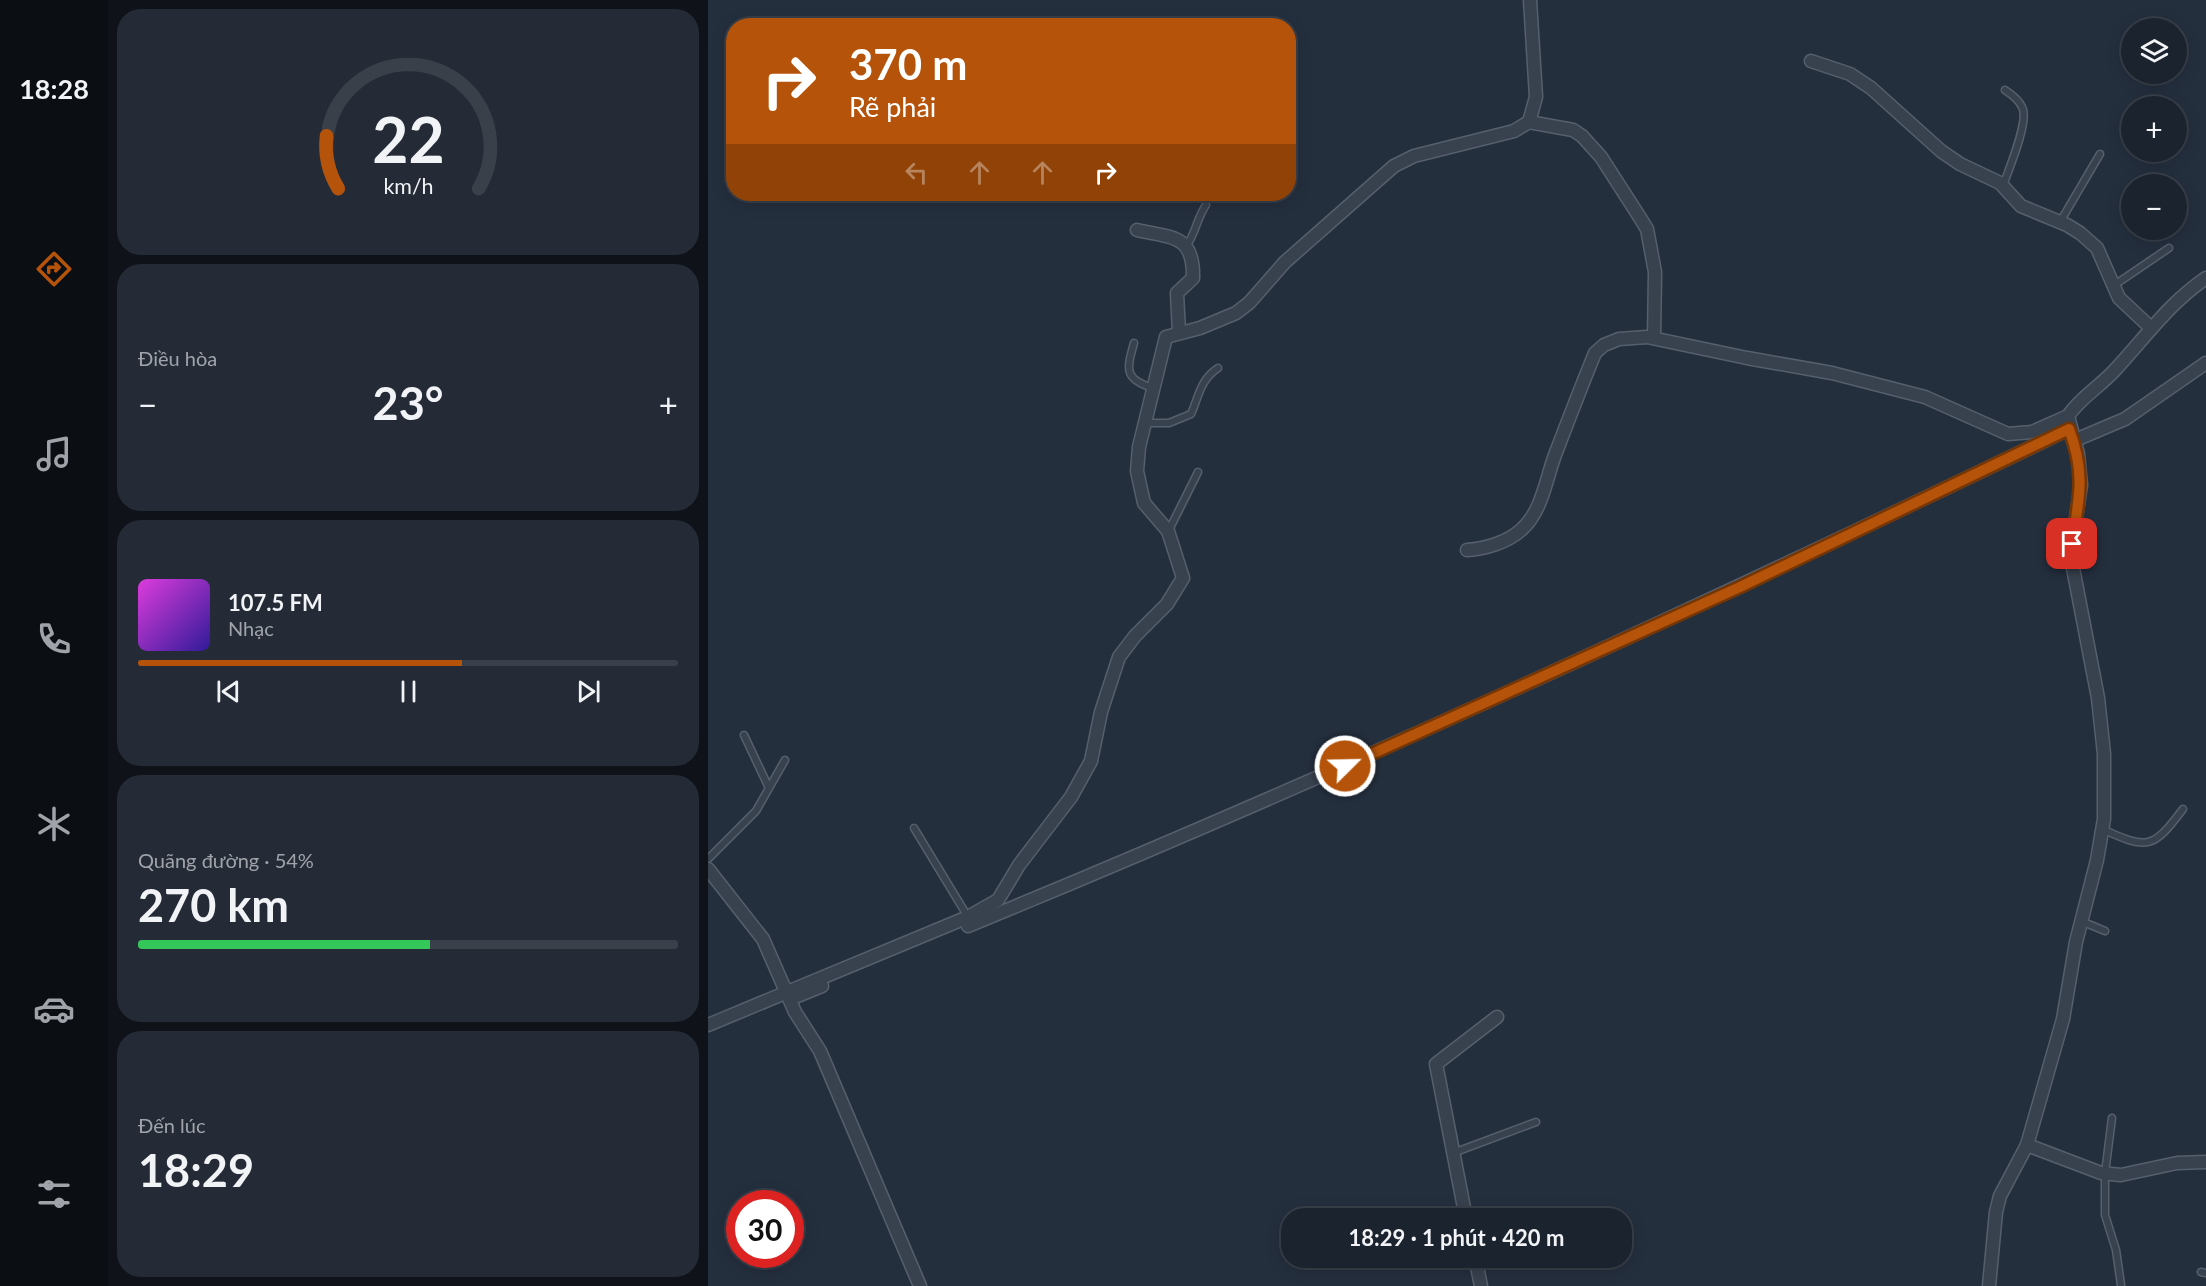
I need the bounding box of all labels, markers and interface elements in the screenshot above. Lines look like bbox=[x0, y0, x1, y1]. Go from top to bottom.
map controls bbox=[2121, 18, 2187, 240]
button: layers bbox=[2121, 18, 2187, 84]
text: 370 m bbox=[849, 39, 967, 89]
icon: right bbox=[750, 42, 828, 120]
text: 18:28 bbox=[19, 72, 89, 105]
text: Rẽ phải bbox=[849, 90, 936, 123]
button: + bbox=[2121, 96, 2187, 162]
text: 22 bbox=[372, 101, 444, 176]
icon: left bbox=[900, 156, 933, 189]
icon: ahead bbox=[963, 156, 996, 189]
icon: ahead bbox=[1026, 156, 1059, 189]
icon: right bbox=[1089, 156, 1122, 189]
text: km/h bbox=[383, 174, 433, 200]
button: − bbox=[2121, 174, 2187, 240]
icon: directions bbox=[33, 248, 75, 290]
text: Điều hòa bbox=[138, 346, 217, 370]
text: 23° bbox=[373, 376, 443, 430]
text: − bbox=[138, 384, 157, 424]
text: + bbox=[659, 384, 678, 424]
icon: music bbox=[33, 433, 75, 475]
pin bbox=[2046, 518, 2097, 569]
icon: arrive bbox=[2055, 527, 2088, 560]
text: 107.5 FM bbox=[228, 589, 323, 616]
text: Nhạc bbox=[228, 616, 274, 640]
icon: phone bbox=[33, 618, 75, 660]
icon: previous bbox=[212, 675, 245, 708]
icon: pause bbox=[392, 675, 425, 708]
icon: next bbox=[572, 675, 605, 708]
position arrow bbox=[1313, 734, 1377, 798]
icon: climate bbox=[33, 803, 75, 845]
text: Quãng đường · 54% bbox=[138, 848, 314, 872]
text: 270 km bbox=[138, 878, 289, 932]
icon: car bbox=[33, 988, 75, 1030]
text: Đến lúc bbox=[138, 1113, 206, 1137]
text: 18:29 bbox=[138, 1143, 254, 1197]
icon: filters bbox=[33, 1173, 75, 1215]
speed limit sign: 30 bbox=[726, 1190, 804, 1268]
text: 18:29 · 1 phút · 420 m bbox=[1349, 1224, 1564, 1251]

